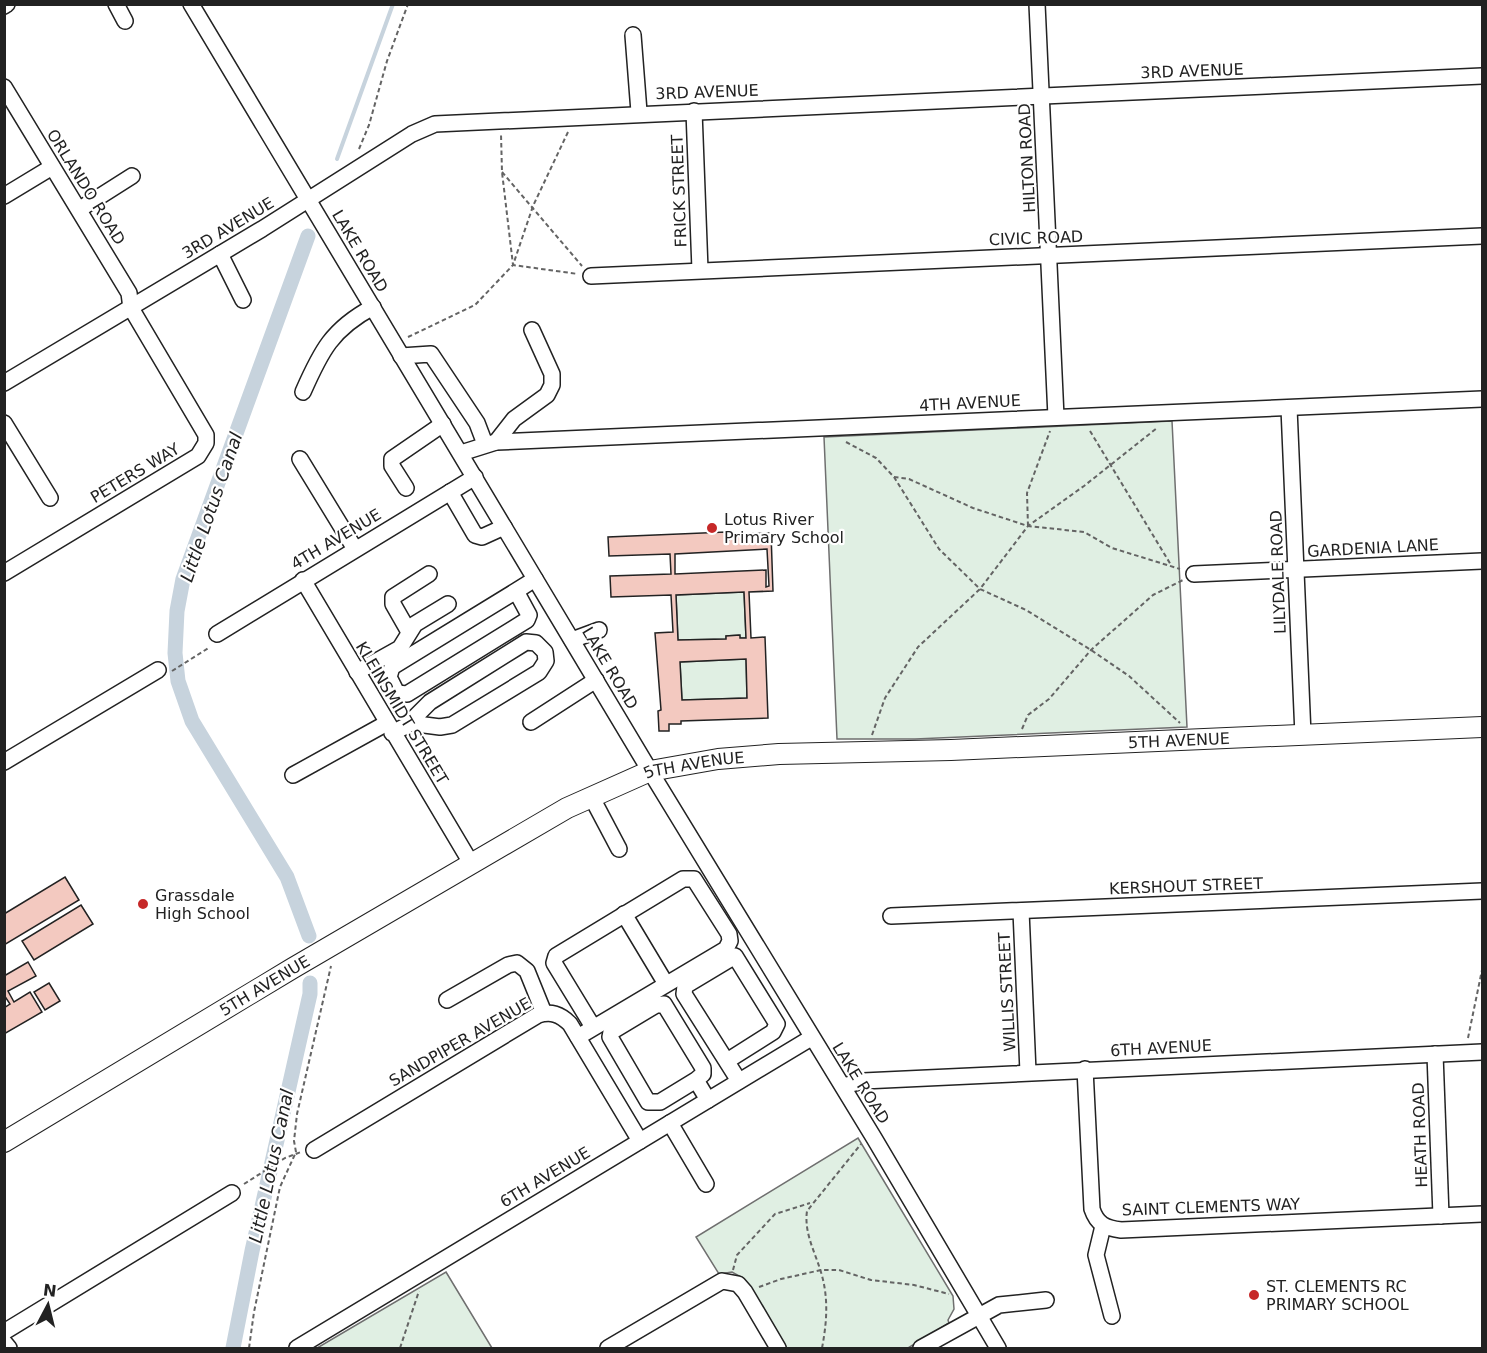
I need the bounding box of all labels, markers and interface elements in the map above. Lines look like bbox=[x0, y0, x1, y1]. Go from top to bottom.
street label: 3RD AVENUE bbox=[1140, 60, 1244, 82]
street label: 3RD AVENUE bbox=[655, 81, 759, 103]
street label: HILTON ROAD bbox=[1015, 103, 1039, 213]
street label: ORLANDO ROAD bbox=[43, 126, 129, 248]
street label: FRICK STREET bbox=[668, 134, 690, 248]
street label: 3RD AVENUE bbox=[179, 193, 277, 263]
street label: LAKE ROAD bbox=[328, 206, 392, 296]
street label: CIVIC ROAD bbox=[988, 227, 1084, 249]
street label: 4TH AVENUE bbox=[919, 391, 1021, 415]
water label: Little Lotus Canal bbox=[176, 430, 246, 584]
street label: PETERS WAY bbox=[87, 439, 183, 507]
street label: 4TH AVENUE bbox=[287, 505, 385, 573]
place label: Lotus River Primary School bbox=[724, 510, 844, 547]
street label: LILYDALE ROAD bbox=[1266, 510, 1290, 634]
marker: Lotus River Primary School bbox=[705, 521, 719, 535]
street label: GARDENIA LANE bbox=[1307, 535, 1439, 561]
street label: LAKE ROAD bbox=[578, 623, 642, 713]
street label: KLEINSMIDT STREET bbox=[352, 638, 452, 788]
street label: 5TH AVENUE bbox=[1128, 728, 1230, 752]
street label: 5TH AVENUE bbox=[640, 747, 745, 782]
street label: KERSHOUT STREET bbox=[1109, 874, 1264, 898]
place label: Grassdale High School bbox=[155, 886, 250, 923]
marker: Grassdale High School bbox=[136, 897, 150, 911]
street label: WILLIS STREET bbox=[994, 932, 1020, 1052]
street label: 5TH AVENUE bbox=[216, 951, 313, 1020]
street label: SANDPIPER AVENUE bbox=[386, 994, 534, 1090]
street label: 6TH AVENUE bbox=[1110, 1036, 1212, 1060]
street label: LAKE ROAD bbox=[828, 1039, 894, 1127]
street label: HEATH ROAD bbox=[1409, 1082, 1431, 1188]
water label: Little Lotus Canal bbox=[244, 1087, 298, 1245]
street label: 6TH AVENUE bbox=[496, 1143, 594, 1211]
street label: SAINT CLEMENTS WAY bbox=[1121, 1194, 1301, 1220]
north arrow bbox=[18, 1275, 78, 1335]
place label: ST. CLEMENTS RC PRIMARY SCHOOL bbox=[1266, 1277, 1409, 1314]
text: N bbox=[42, 1280, 58, 1301]
marker: ST. CLEMENTS RC PRIMARY SCHOOL bbox=[1247, 1288, 1261, 1302]

